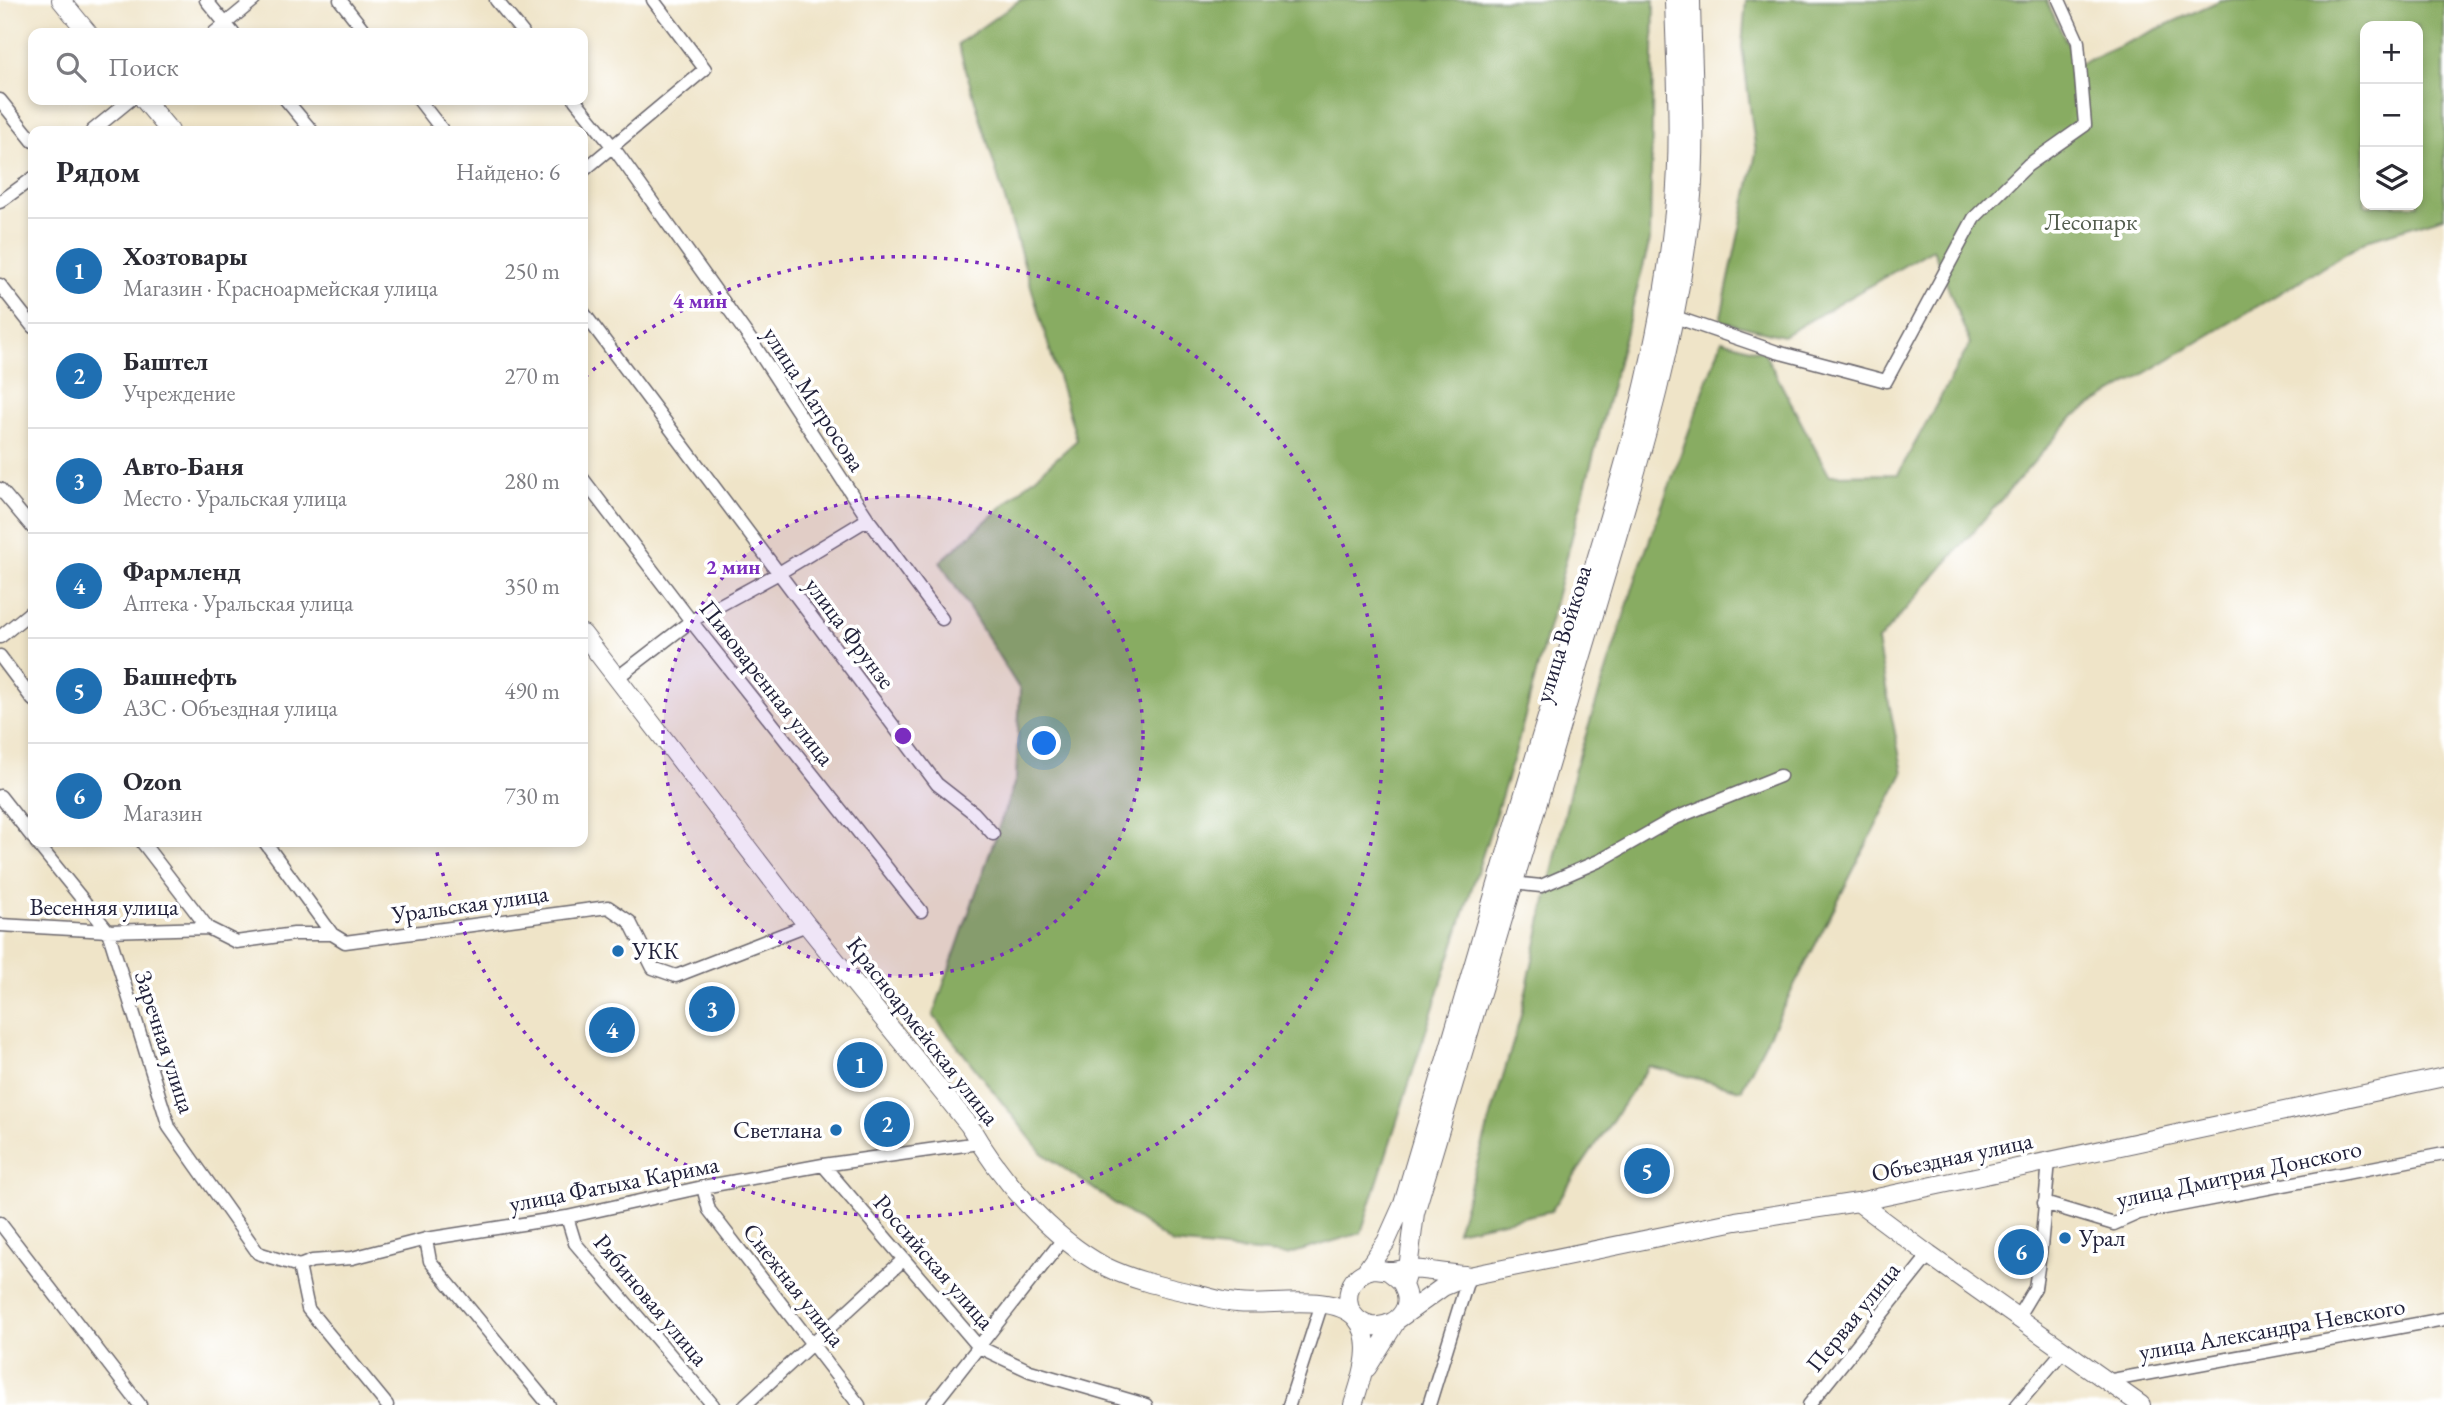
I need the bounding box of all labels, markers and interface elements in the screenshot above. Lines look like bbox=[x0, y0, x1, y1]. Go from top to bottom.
map controls bbox=[2360, 21, 2423, 210]
button: + bbox=[2360, 21, 2423, 84]
search box bbox=[28, 28, 588, 105]
icon: search bbox=[52, 48, 90, 86]
text: Поиск bbox=[108, 50, 179, 84]
button: − bbox=[2360, 84, 2423, 147]
button: layers bbox=[2360, 147, 2423, 210]
text: Рядом bbox=[56, 152, 140, 191]
text: Найдено: 6 bbox=[456, 157, 560, 187]
park label: Лесопарк bbox=[2045, 206, 2138, 237]
text: Хозтовары bbox=[123, 239, 248, 273]
text: 1 bbox=[73, 256, 85, 286]
text: 250 m bbox=[504, 256, 560, 286]
text: Магазин · Красноармейская улица bbox=[123, 273, 438, 303]
text: 4 мин bbox=[673, 287, 727, 314]
street label: улица Матросова bbox=[756, 320, 873, 477]
text: Баштел bbox=[123, 344, 208, 378]
text: 2 bbox=[73, 361, 85, 391]
text: 270 m bbox=[504, 361, 560, 391]
text: Учреждение bbox=[123, 378, 236, 408]
text: Авто-Баня bbox=[123, 449, 244, 483]
text: 3 bbox=[73, 466, 85, 496]
text: 280 m bbox=[504, 466, 560, 496]
text: Место · Уральская улица bbox=[123, 483, 347, 513]
text: 2 мин bbox=[706, 553, 760, 580]
text: Фармленд bbox=[123, 554, 241, 588]
street label: улица Войкова bbox=[1527, 561, 1598, 706]
street label: улица Фрунзе bbox=[798, 570, 903, 695]
text: 4 bbox=[73, 571, 85, 601]
text: 350 m bbox=[504, 571, 560, 601]
text: Аптека · Уральская улица bbox=[123, 588, 354, 618]
street label: Пивоваренная улица bbox=[693, 593, 842, 772]
text: Башнефть bbox=[123, 659, 237, 693]
text: 5 bbox=[73, 676, 85, 706]
text: 490 m bbox=[504, 676, 560, 706]
text: АЗС · Объездная улица bbox=[123, 693, 338, 723]
centre of rings bbox=[891, 724, 915, 748]
your location bbox=[1027, 726, 1061, 760]
text: Ozon bbox=[123, 764, 182, 798]
text: 6 bbox=[73, 781, 85, 811]
text: 730 m bbox=[504, 781, 560, 811]
text: Магазин bbox=[123, 798, 202, 828]
street label: Уральская улица bbox=[389, 877, 551, 930]
street label: Весенняя улица bbox=[29, 891, 179, 922]
street label: Красноармейская улица bbox=[840, 930, 1007, 1132]
place label: УКК bbox=[631, 935, 679, 966]
marker: УКК bbox=[610, 943, 626, 959]
street label: Заречная улица bbox=[128, 967, 203, 1117]
pin: 3 bbox=[689, 983, 735, 1035]
pin: 4 bbox=[589, 1004, 635, 1056]
pin: 1 bbox=[837, 1039, 883, 1091]
pin: 2 bbox=[864, 1098, 910, 1150]
place label: Светлана bbox=[733, 1114, 822, 1145]
marker: Светлана bbox=[828, 1122, 844, 1138]
street label: Объездная улица bbox=[1869, 1124, 2036, 1189]
street label: улица Дмитрия Донского bbox=[2113, 1132, 2364, 1215]
pin: 5 bbox=[1624, 1145, 1670, 1197]
street label: улица Фатыха Карима bbox=[507, 1148, 722, 1219]
street label: Российская улица bbox=[867, 1187, 1002, 1336]
street label: Снежная улица bbox=[736, 1216, 853, 1353]
place label: Урал bbox=[2078, 1222, 2125, 1253]
pin: 6 bbox=[1998, 1226, 2044, 1278]
street label: Рябиновая улица bbox=[587, 1227, 716, 1372]
marker: Урал bbox=[2057, 1230, 2073, 1246]
street label: Первая улица bbox=[1799, 1255, 1907, 1378]
street label: улица Александра Невского bbox=[2136, 1290, 2408, 1367]

